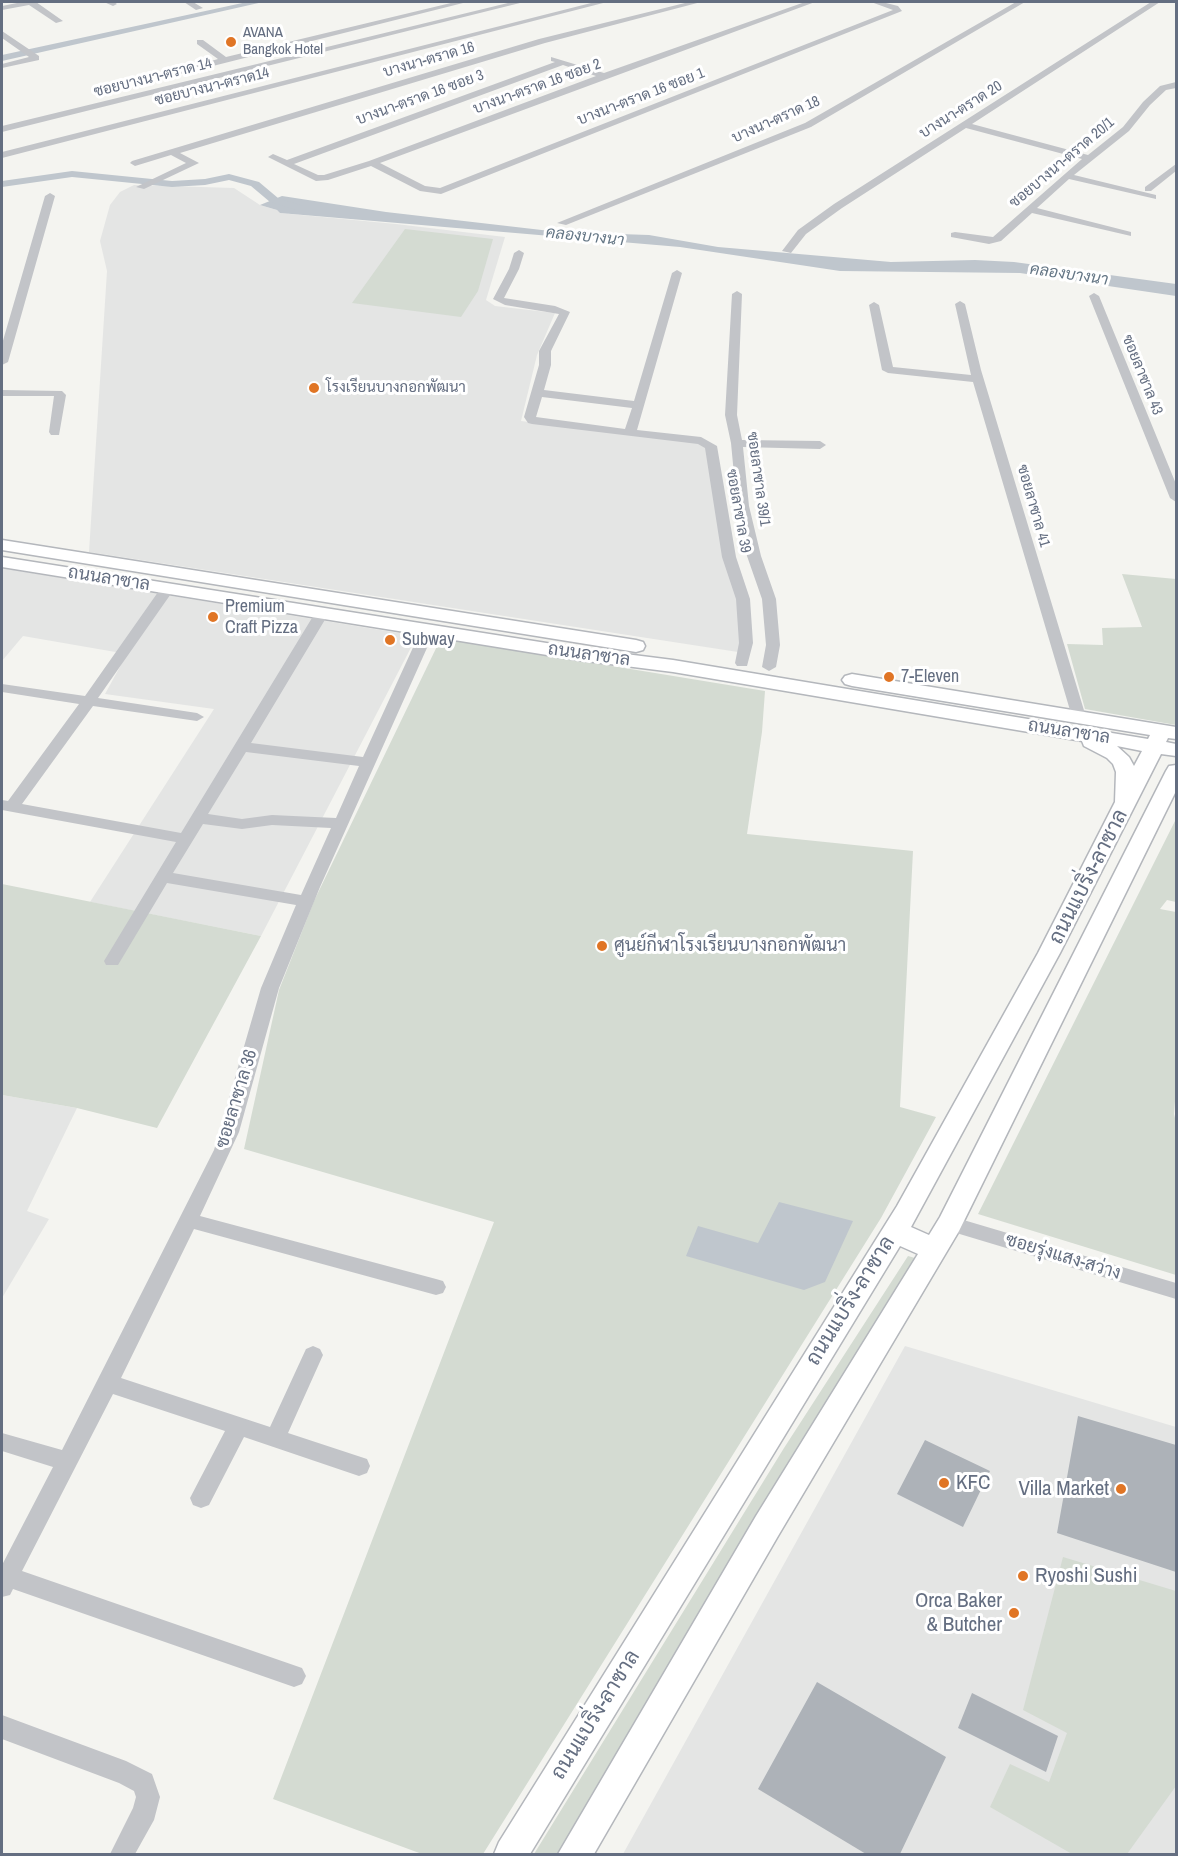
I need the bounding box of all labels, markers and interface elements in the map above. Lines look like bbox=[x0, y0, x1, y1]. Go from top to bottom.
place label: AVANA Bangkok Hotel bbox=[243, 24, 323, 59]
marker: AVANA Bangkok Hotel bbox=[224, 35, 238, 49]
street label: บางนา-ตราด 16 bbox=[381, 38, 477, 82]
street label: ซอยบางนา-ตราด 14 bbox=[92, 55, 214, 101]
street label: บางนา-ตราด 16 ซอย 2 bbox=[471, 56, 603, 118]
street label: ซอยบางนา-ตราด14 bbox=[153, 64, 271, 110]
street label: บางนา-ตราด 16 ซอย 1 bbox=[575, 64, 707, 130]
street label: บางนา-ตราด 16 ซอย 3 bbox=[354, 67, 486, 129]
street label: บางนา-ตราด 20 bbox=[916, 77, 1006, 143]
street label: บางนา-ตราด 18 bbox=[729, 93, 823, 147]
street label: ซอยบางนา-ตราด 20/1 bbox=[1006, 114, 1118, 212]
water label: คลองบางนา bbox=[545, 223, 625, 251]
water label: คลองบางนา bbox=[1029, 260, 1109, 290]
street label: ซอยลาซาล 43 bbox=[1118, 332, 1166, 418]
place label: โรงเรียนบางกอกพัฒนา bbox=[326, 379, 466, 397]
marker: โรงเรียนบางกอกพัฒนา bbox=[307, 381, 321, 395]
street label: ซอยลาซาล 39/1 bbox=[742, 431, 774, 527]
street label: ซอยลาซาล 41 bbox=[1013, 463, 1053, 549]
street label: ซอยลาซาล 39 bbox=[722, 468, 754, 554]
street label: ถนนลาซาล bbox=[66, 562, 152, 596]
place label: Premium Craft Pizza bbox=[225, 596, 298, 638]
marker: Premium Craft Pizza bbox=[206, 610, 220, 624]
place label: Subway bbox=[402, 629, 455, 651]
marker: Subway bbox=[383, 633, 397, 647]
street label: ถนนลาซาล bbox=[546, 639, 632, 671]
place label: 7-Eleven bbox=[901, 666, 959, 688]
marker: 7-Eleven bbox=[882, 670, 896, 684]
street label: ถนนลาซาล bbox=[1026, 715, 1112, 749]
street label: ถนนแบริ่ง-ลาซาล bbox=[1044, 805, 1134, 949]
place label: ศูนย์กีฬาโรงเรียนบางกอกพัฒนา bbox=[614, 935, 846, 957]
marker: ศูนย์กีฬาโรงเรียนบางกอกพัฒนา bbox=[595, 939, 609, 953]
street label: ซอยลาซาล 36 bbox=[212, 1047, 262, 1151]
street label: ซอยรุ่งแสง-สว่าง bbox=[1003, 1229, 1123, 1285]
street label: ถนนแบริ่ง-ลาซาล bbox=[801, 1232, 901, 1370]
place label: KFC bbox=[956, 1470, 990, 1496]
marker: KFC bbox=[937, 1476, 951, 1490]
place label: Villa Market bbox=[1018, 1476, 1109, 1502]
marker: Villa Market bbox=[1114, 1482, 1128, 1496]
place label: Ryoshi Sushi bbox=[1035, 1563, 1137, 1589]
marker: Ryoshi Sushi bbox=[1016, 1569, 1030, 1583]
place label: Orca Baker & Butcher bbox=[915, 1588, 1002, 1638]
marker: Orca Baker & Butcher bbox=[1007, 1606, 1021, 1620]
street label: ถนนแบริ่ง-ลาซาล bbox=[546, 1646, 646, 1784]

